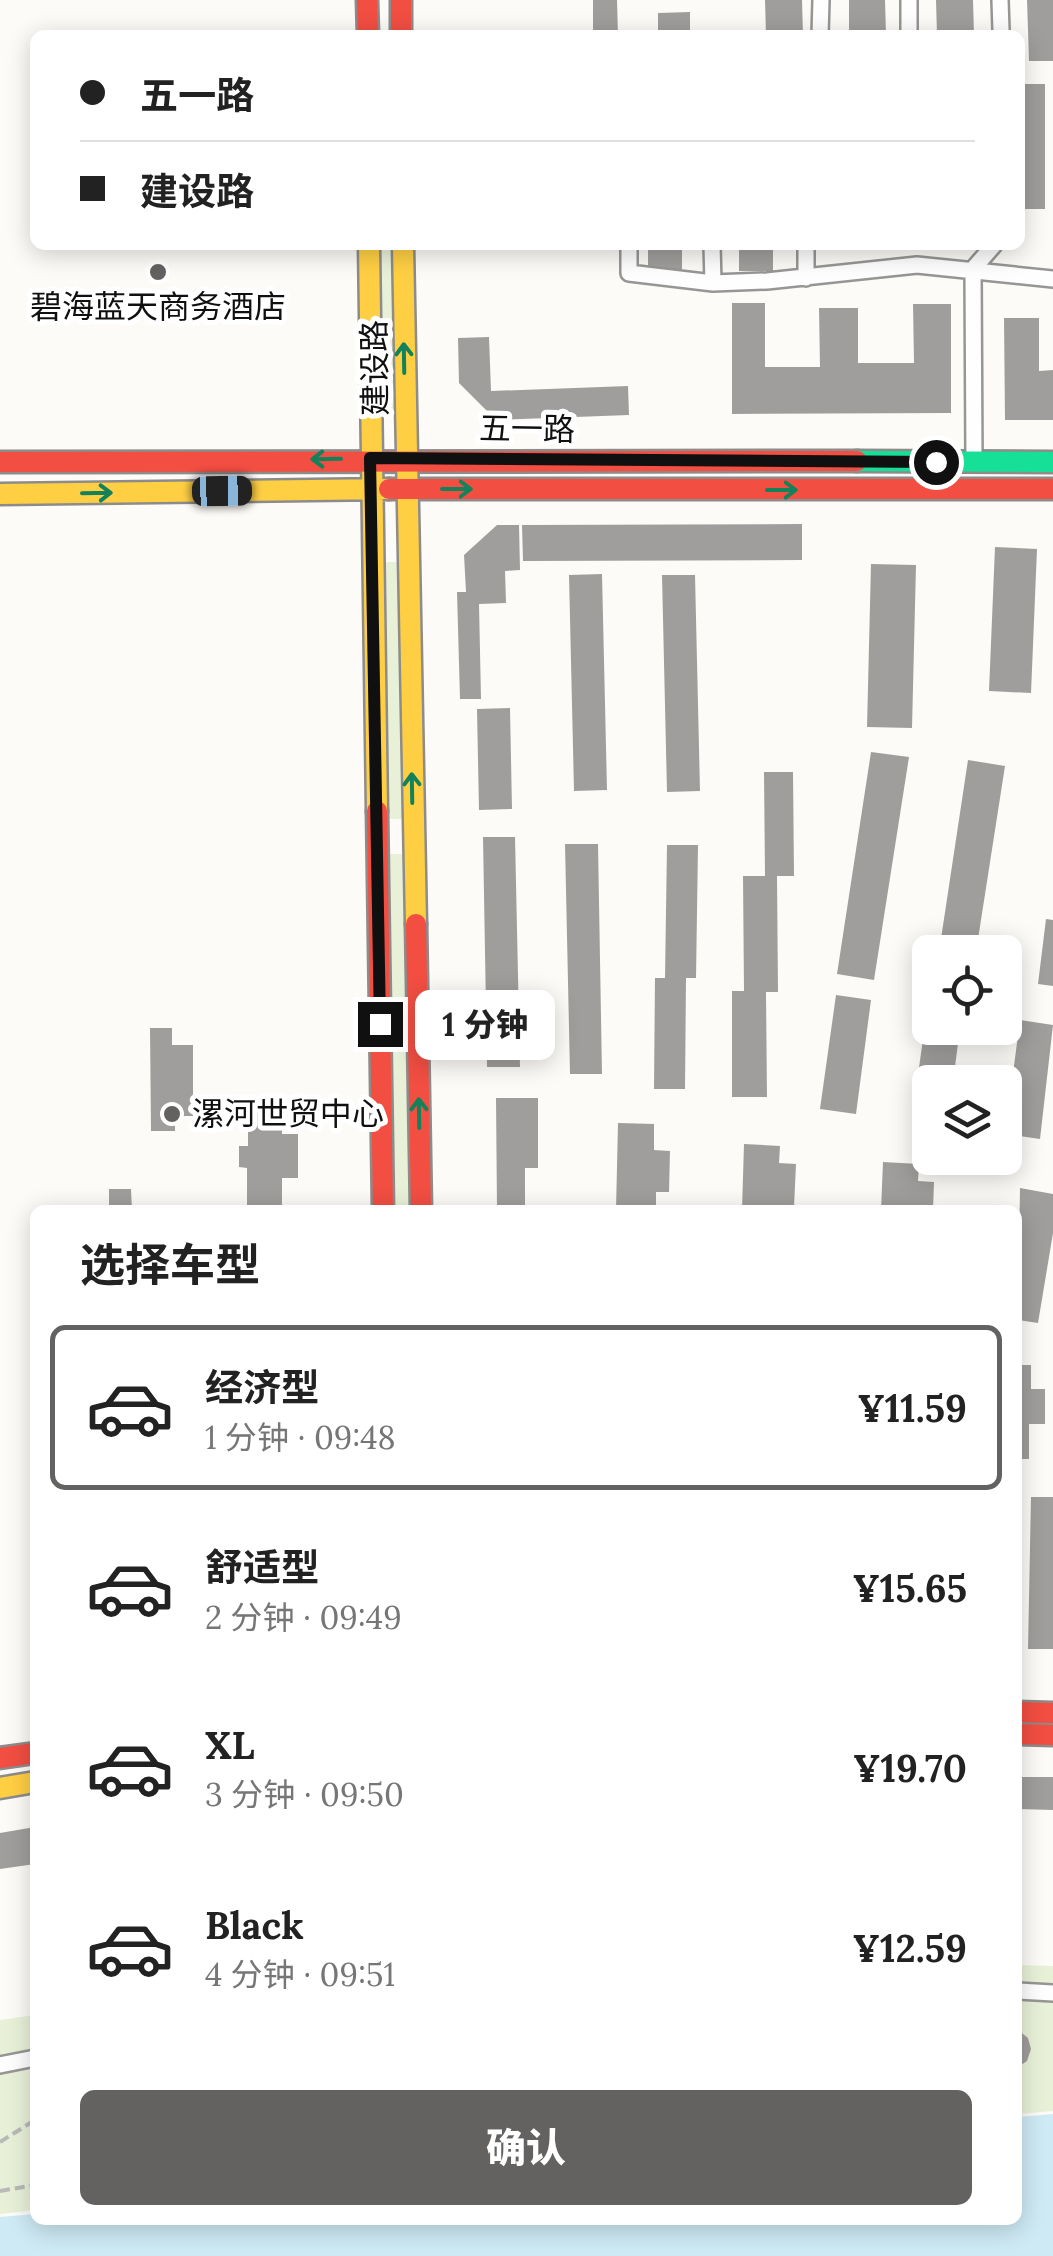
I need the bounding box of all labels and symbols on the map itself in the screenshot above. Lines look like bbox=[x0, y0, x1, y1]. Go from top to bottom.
marker: 碧海蓝天商务酒店 bbox=[147, 261, 169, 283]
place label: 碧海蓝天商务酒店 bbox=[30, 286, 286, 327]
street label: 建设路 bbox=[353, 320, 396, 416]
one-way arrow bbox=[395, 342, 414, 374]
street label: 五一路 bbox=[479, 407, 575, 450]
route start bbox=[914, 440, 959, 485]
one-way arrow bbox=[310, 450, 342, 468]
car bbox=[192, 475, 252, 507]
one-way arrow bbox=[440, 480, 473, 498]
one-way arrow bbox=[766, 480, 798, 500]
one-way arrow bbox=[80, 484, 113, 502]
one-way arrow bbox=[402, 772, 422, 804]
callout: 1 分钟 bbox=[415, 989, 555, 1059]
route end bbox=[358, 1002, 403, 1047]
place label: 漯河世贸中心 bbox=[192, 1093, 384, 1134]
one-way arrow bbox=[410, 1097, 428, 1130]
marker: 漯河世贸中心 bbox=[161, 1103, 183, 1125]

